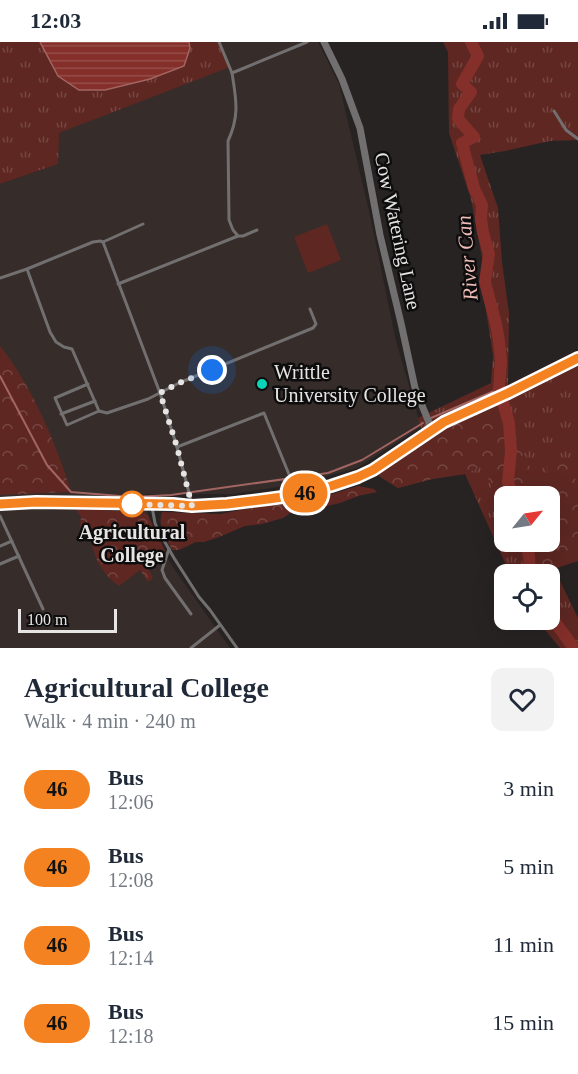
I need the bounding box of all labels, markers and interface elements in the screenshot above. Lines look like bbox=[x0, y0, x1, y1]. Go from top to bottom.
text: 12:03 bbox=[30, 8, 81, 33]
street label: Cow Watering Lane bbox=[370, 150, 425, 312]
water label: River Can bbox=[451, 214, 483, 303]
your location bbox=[197, 355, 227, 385]
place label: Writtle University College bbox=[274, 361, 426, 407]
marker: Writtle University College bbox=[255, 377, 269, 391]
line badge: 46 bbox=[278, 474, 332, 512]
text: 46 bbox=[295, 481, 316, 505]
north arrow bbox=[494, 486, 560, 552]
map controls bbox=[494, 486, 560, 630]
marker: Agricultural College bbox=[119, 491, 145, 517]
place label: Agricultural College bbox=[79, 521, 186, 567]
button: locate bbox=[494, 564, 560, 630]
scale bar bbox=[18, 606, 117, 634]
text: 100 m bbox=[27, 611, 67, 628]
button: heart bbox=[491, 668, 554, 731]
text: Agricultural College bbox=[24, 672, 269, 703]
text: Walk · 4 min · 240 m bbox=[24, 710, 196, 732]
text: Bus bbox=[108, 765, 143, 790]
text: 3 min bbox=[503, 776, 554, 801]
text: 46 bbox=[47, 777, 68, 801]
text: 12:06 bbox=[108, 791, 154, 813]
text: Bus bbox=[108, 843, 143, 868]
text: 5 min bbox=[503, 854, 554, 879]
text: 46 bbox=[47, 855, 68, 879]
text: 12:08 bbox=[108, 869, 154, 891]
text: Bus bbox=[108, 921, 143, 946]
text: 11 min bbox=[493, 932, 554, 957]
text: 46 bbox=[47, 933, 68, 957]
text: 12:14 bbox=[108, 947, 154, 969]
text: Bus bbox=[108, 999, 143, 1024]
text: 15 min bbox=[492, 1010, 554, 1035]
text: 46 bbox=[47, 1011, 68, 1035]
text: 12:18 bbox=[108, 1025, 154, 1047]

